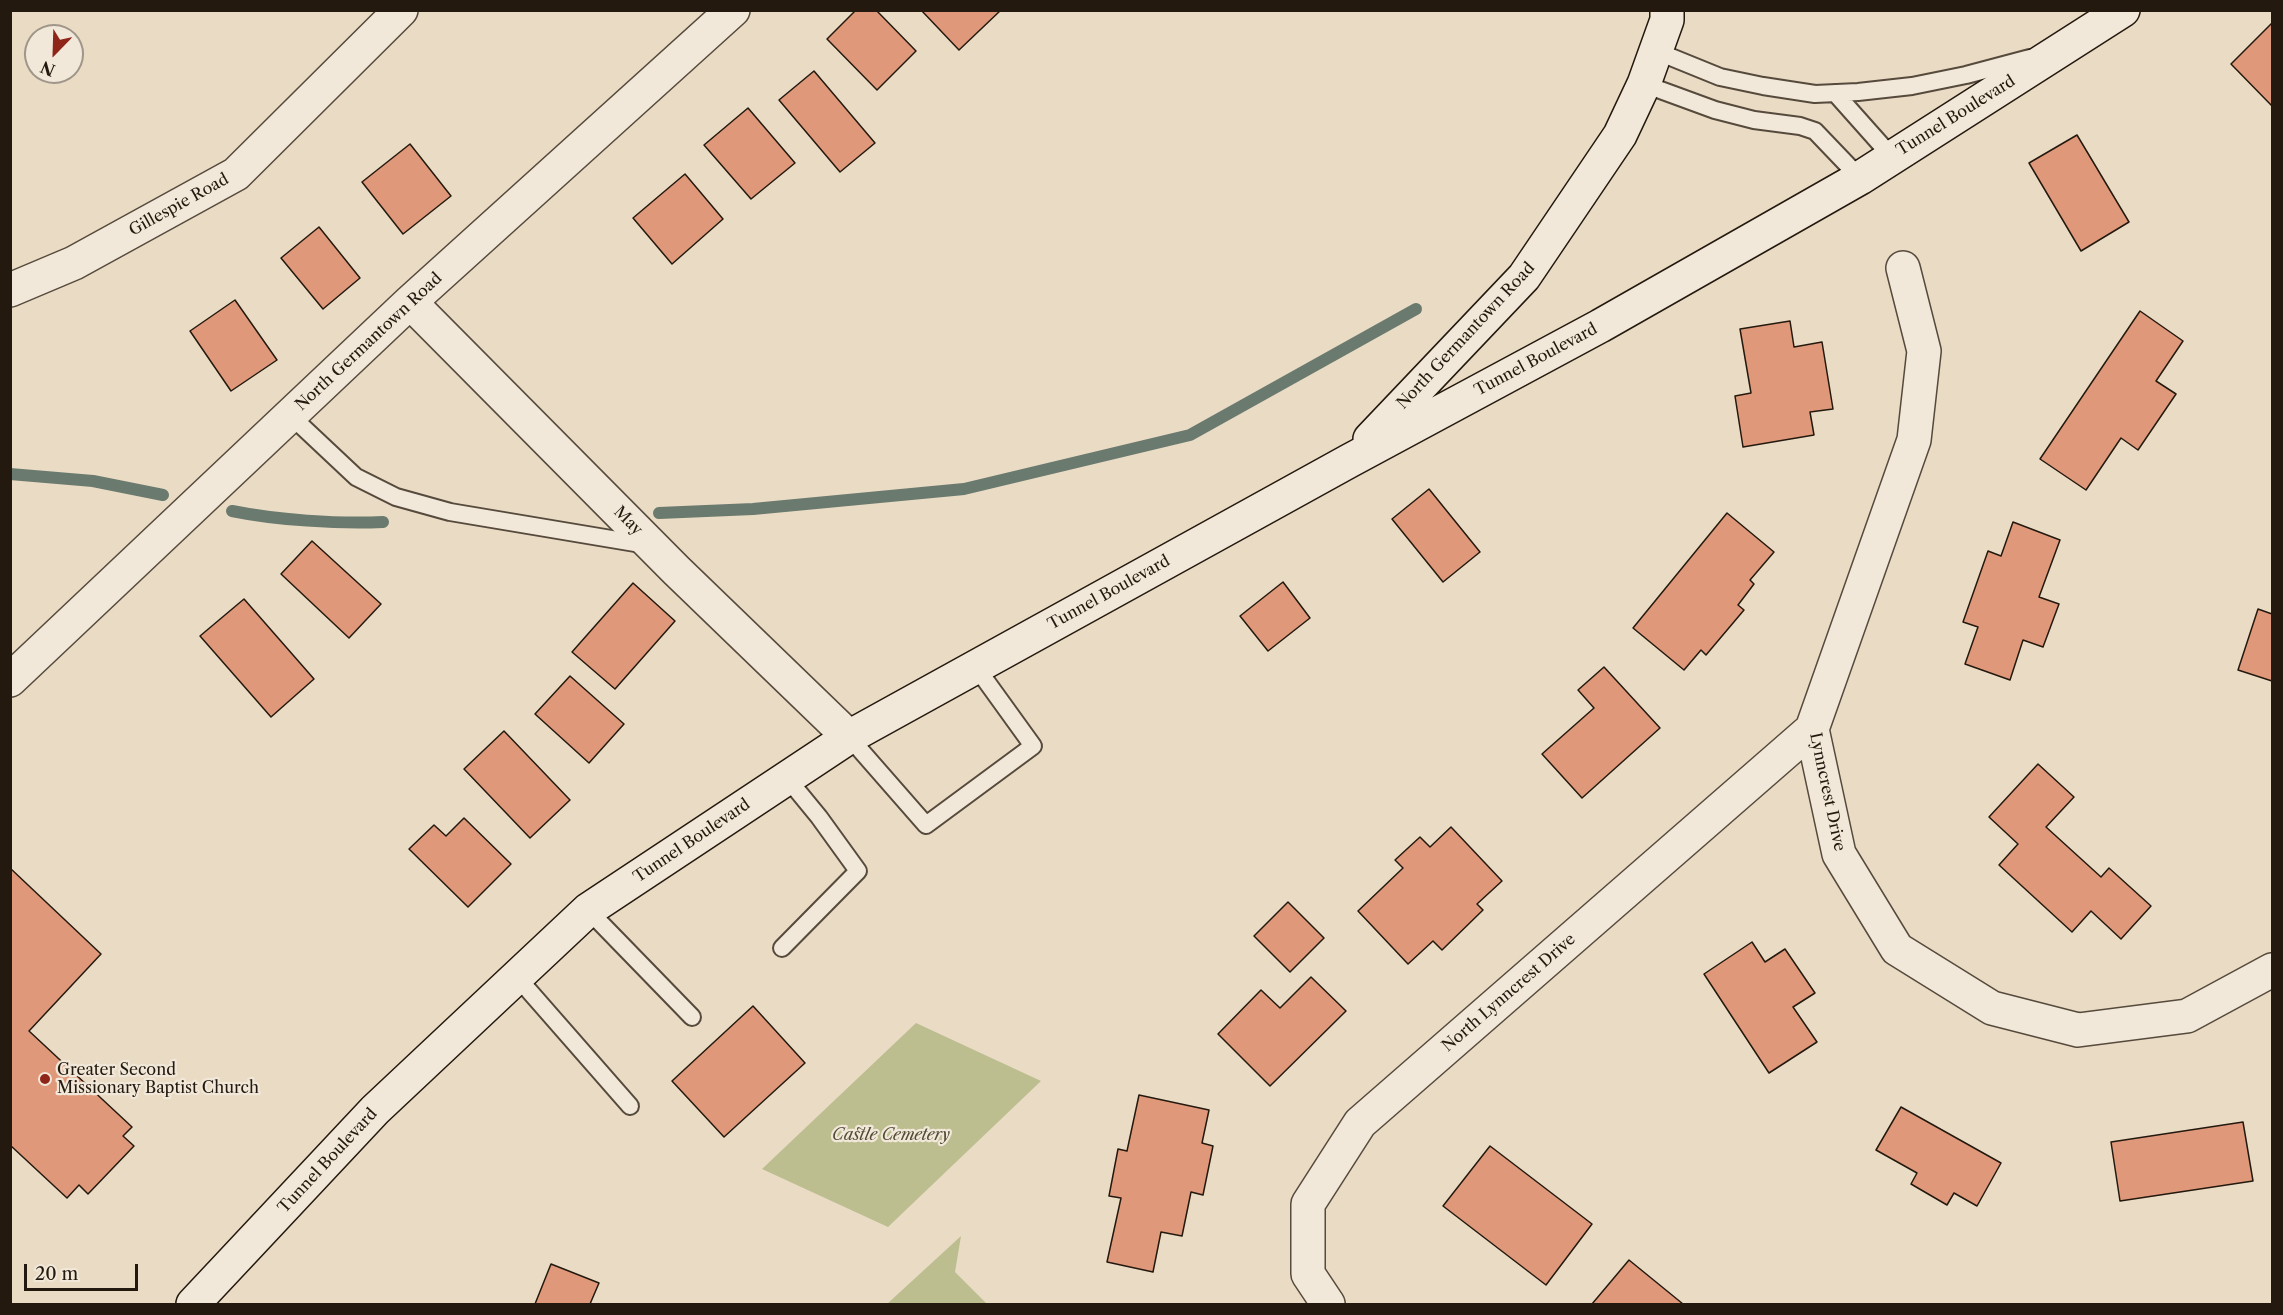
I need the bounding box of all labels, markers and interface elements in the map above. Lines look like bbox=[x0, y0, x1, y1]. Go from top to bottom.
north arrow bbox=[24, 24, 84, 84]
text: N bbox=[37, 57, 58, 81]
street label: Tunnel Boulevard bbox=[1893, 72, 2019, 160]
street label: Gillespie Road bbox=[126, 170, 232, 240]
street label: North Germantown Road bbox=[1393, 259, 1539, 413]
street label: North Germantown Road bbox=[292, 269, 446, 415]
street label: Tunnel Boulevard bbox=[1471, 319, 1601, 401]
street label: May bbox=[610, 503, 646, 539]
street label: Tunnel Boulevard bbox=[1045, 552, 1173, 634]
street label: Lynncrest Drive bbox=[1805, 731, 1849, 853]
street label: Tunnel Boulevard bbox=[630, 795, 754, 887]
street label: North Lynncrest Drive bbox=[1439, 930, 1579, 1056]
place label: Greater Second Missionary Baptist Church bbox=[57, 1060, 259, 1098]
marker: Greater Second Missionary Baptist Church bbox=[38, 1072, 52, 1086]
street label: Tunnel Boulevard bbox=[274, 1105, 382, 1217]
park label: Castle Cemetery bbox=[832, 1125, 950, 1145]
scale bar bbox=[27, 1252, 141, 1290]
text: 20 m bbox=[35, 1263, 78, 1285]

